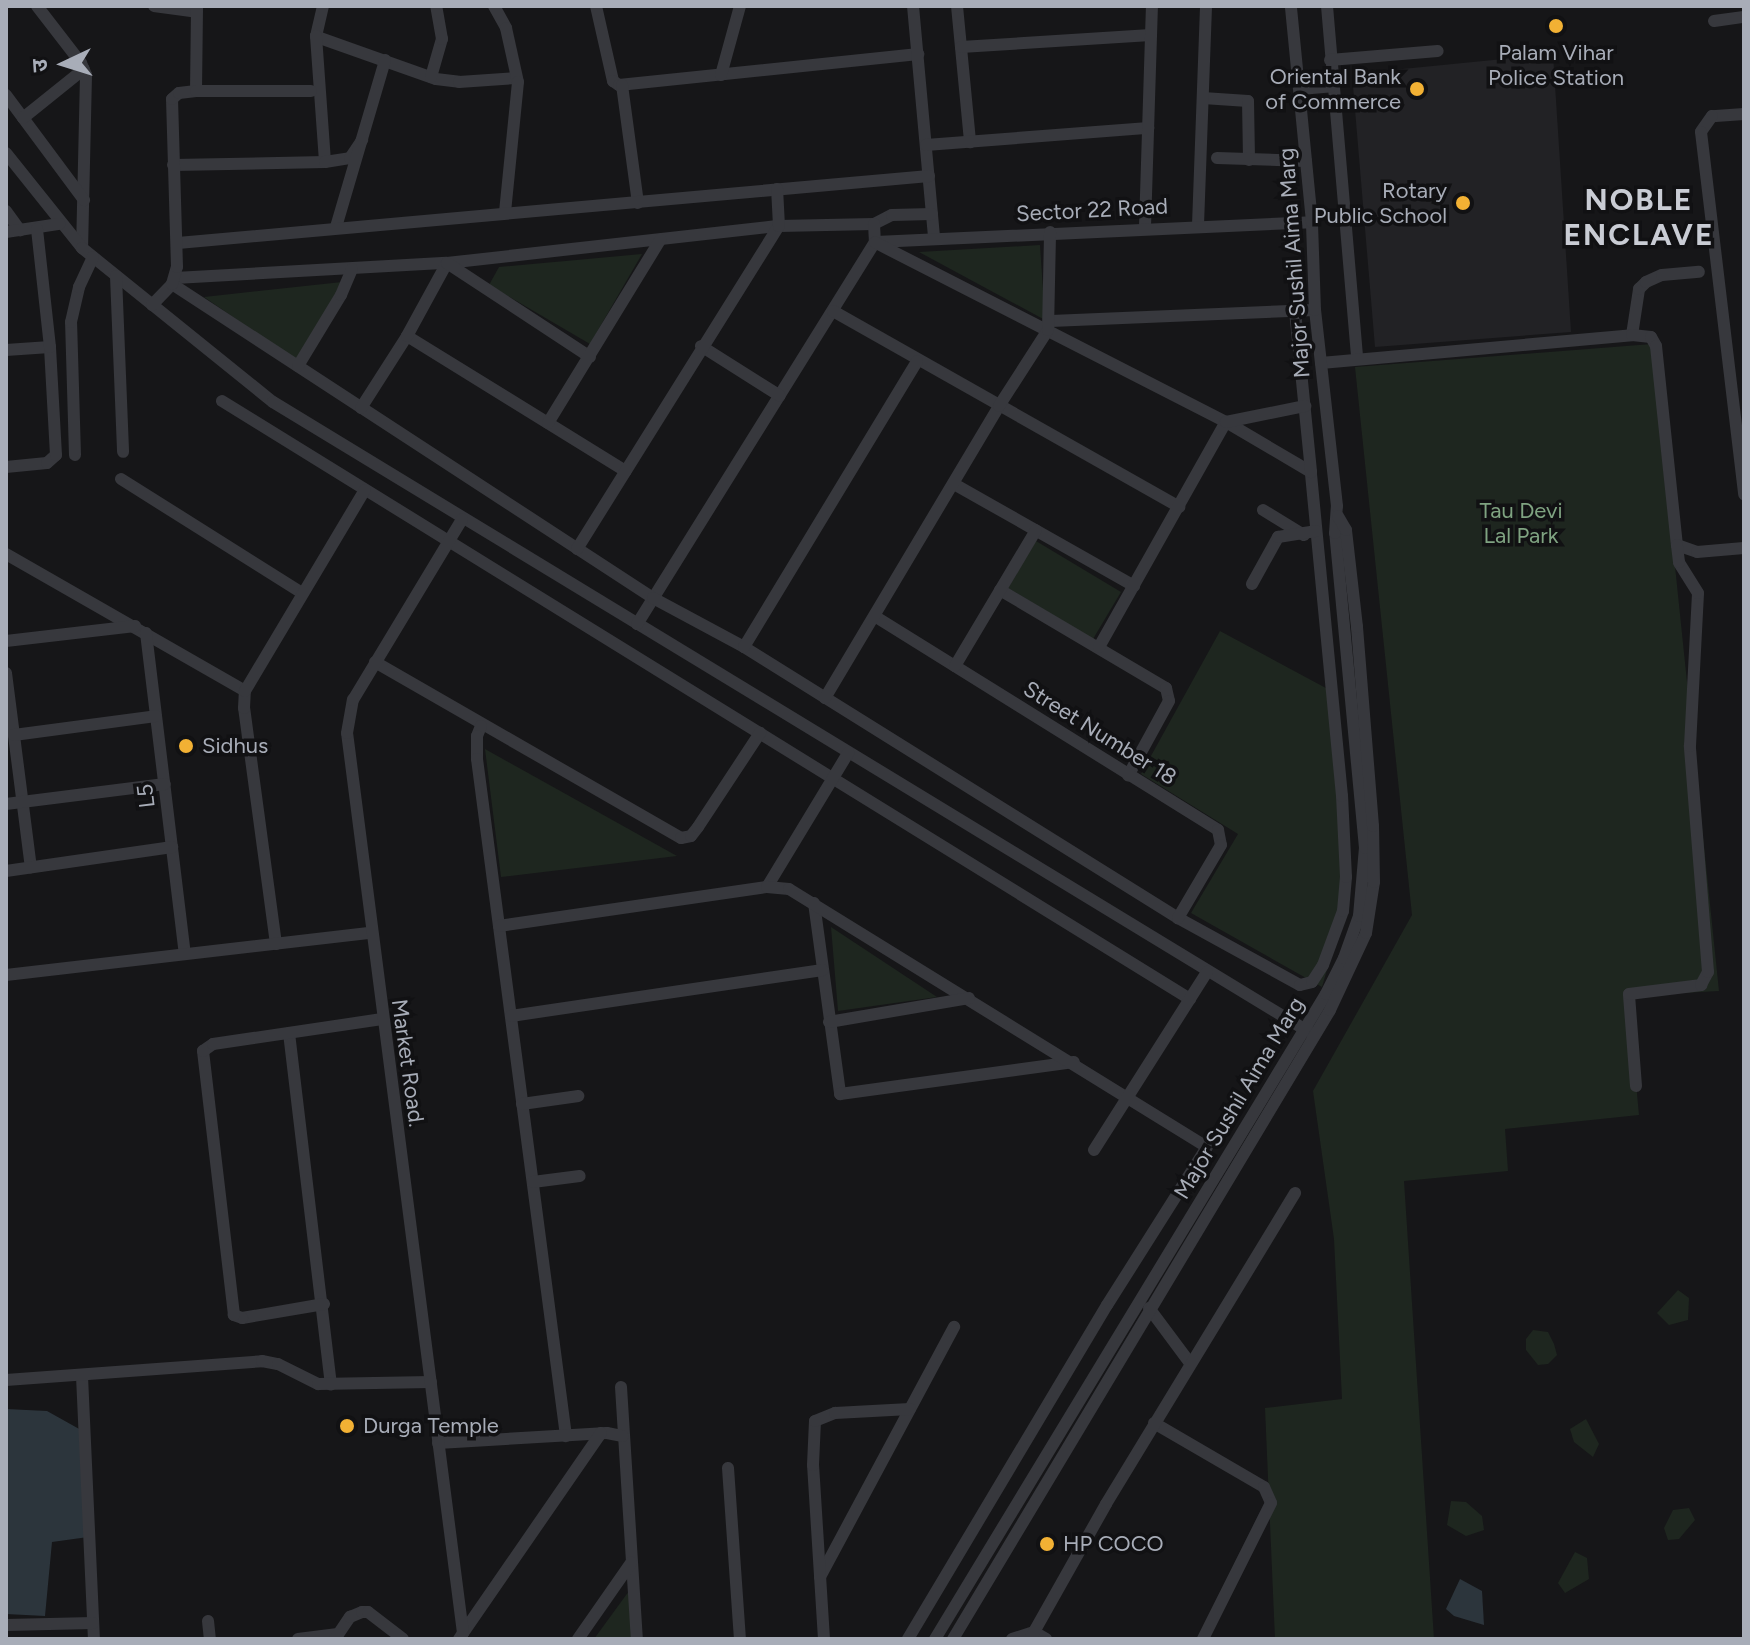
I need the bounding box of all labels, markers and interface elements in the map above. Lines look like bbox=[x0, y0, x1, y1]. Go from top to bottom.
marker: Palam Vihar Police Station bbox=[1547, 17, 1565, 35]
north arrow bbox=[24, 24, 104, 104]
place label: Palam Vihar Police Station bbox=[1488, 39, 1624, 90]
text: उ bbox=[26, 58, 53, 73]
place label: Oriental Bank of Commerce bbox=[1265, 63, 1401, 114]
marker: Oriental Bank of Commerce bbox=[1408, 80, 1426, 98]
street label: Major Sushil Aima Marg bbox=[1273, 147, 1315, 379]
place label: Rotary Public School bbox=[1314, 177, 1447, 228]
district label: NOBLE ENCLAVE bbox=[1563, 182, 1715, 252]
street label: Sector 22 Road bbox=[1015, 193, 1169, 227]
marker: Rotary Public School bbox=[1454, 194, 1472, 212]
park label: Tau Devi Lal Park bbox=[1479, 497, 1563, 548]
street label: Street Number 18 bbox=[1019, 675, 1181, 791]
place label: Sidhus bbox=[202, 733, 268, 759]
marker: Sidhus bbox=[177, 737, 195, 755]
street label: L5 bbox=[131, 782, 161, 810]
street label: Major Sushil Aima Marg bbox=[1168, 992, 1310, 1204]
street label: Market Road. bbox=[386, 997, 430, 1129]
place label: Durga Temple bbox=[363, 1413, 499, 1439]
marker: Durga Temple bbox=[338, 1417, 356, 1435]
place label: HP COCO bbox=[1063, 1531, 1164, 1557]
marker: HP COCO bbox=[1038, 1535, 1056, 1553]

